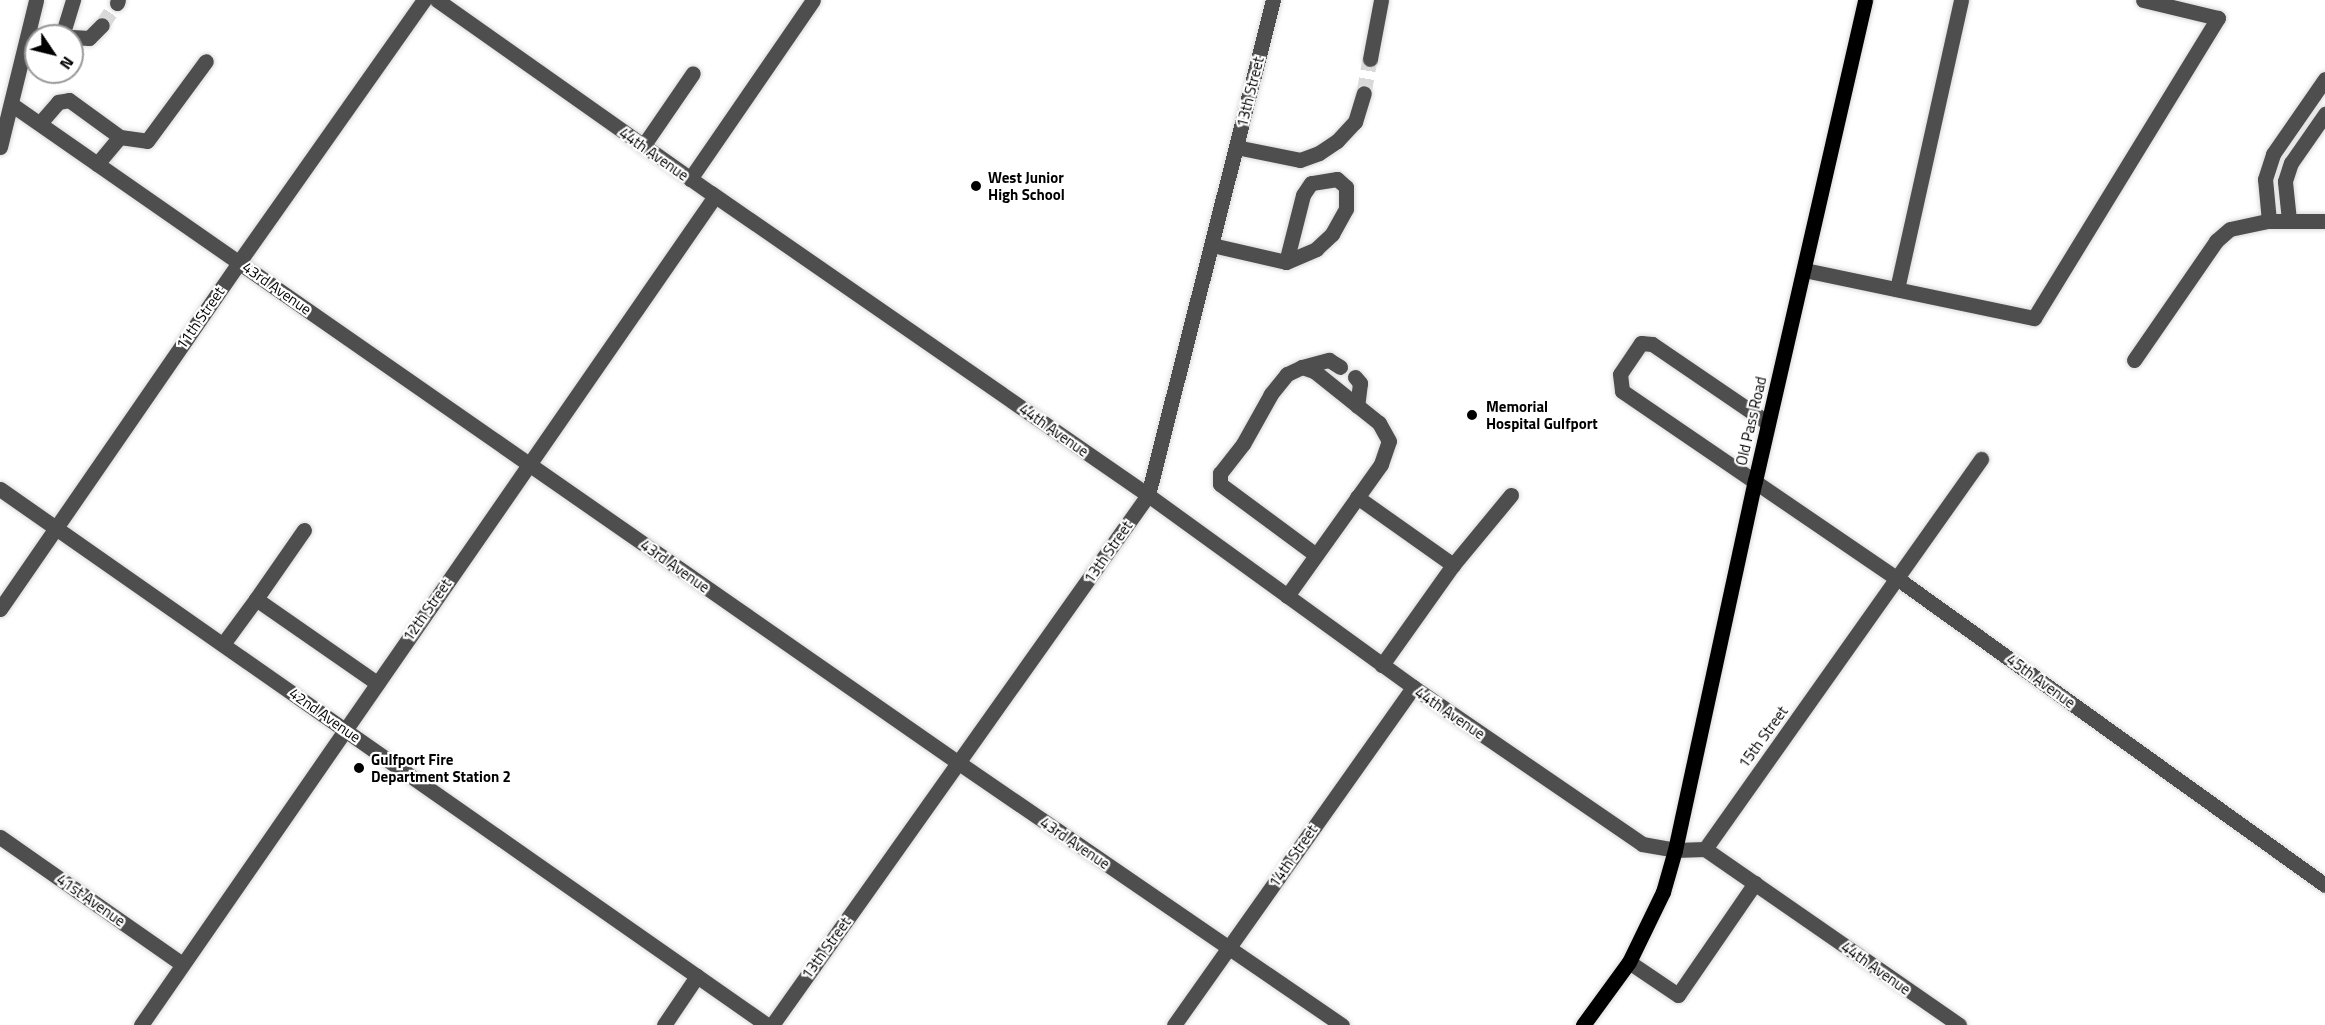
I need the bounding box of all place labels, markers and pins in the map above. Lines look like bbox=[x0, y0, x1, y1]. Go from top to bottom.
place label: West Junior High School bbox=[988, 168, 1065, 203]
marker: West Junior High School bbox=[969, 179, 983, 193]
place label: Memorial Hospital Gulfport bbox=[1486, 397, 1598, 432]
marker: Memorial Hospital Gulfport bbox=[1463, 406, 1481, 424]
place label: Gulfport Fire Department Station 2 bbox=[371, 750, 511, 785]
marker: Gulfport Fire Department Station 2 bbox=[352, 761, 366, 775]

